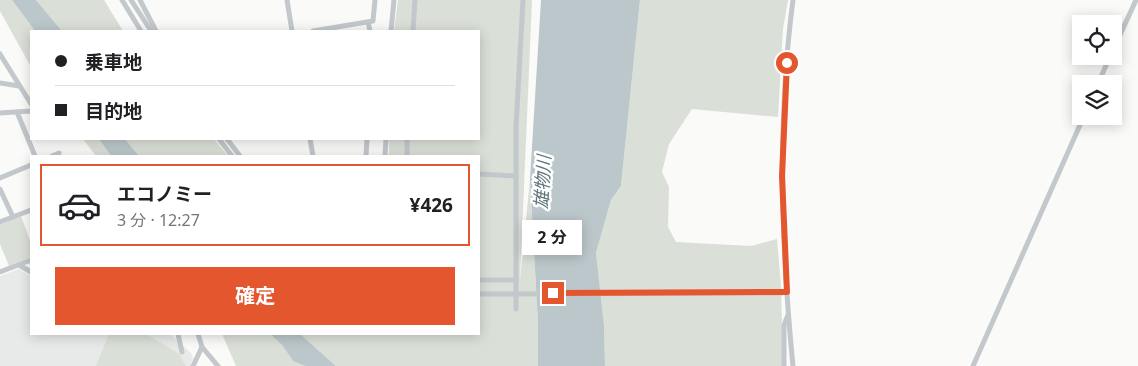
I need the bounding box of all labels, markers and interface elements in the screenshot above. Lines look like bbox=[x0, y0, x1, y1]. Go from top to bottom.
map controls bbox=[1072, 15, 1122, 125]
button: locate bbox=[1072, 15, 1122, 65]
text: 乗車地 bbox=[85, 49, 142, 75]
route start bbox=[776, 52, 798, 74]
button: layers bbox=[1072, 75, 1122, 125]
text: 目的地 bbox=[85, 98, 142, 124]
water label: 雄物川 bbox=[529, 152, 556, 210]
text: エコノミー bbox=[117, 181, 212, 207]
icon: car bbox=[57, 183, 102, 228]
text: ¥426 bbox=[410, 192, 453, 218]
text: 3 分 · 12:27 bbox=[117, 209, 200, 231]
callout: 2 分 bbox=[523, 220, 583, 256]
text: 2 分 bbox=[537, 226, 567, 248]
button: 確定 bbox=[55, 267, 455, 325]
route end bbox=[542, 282, 564, 304]

